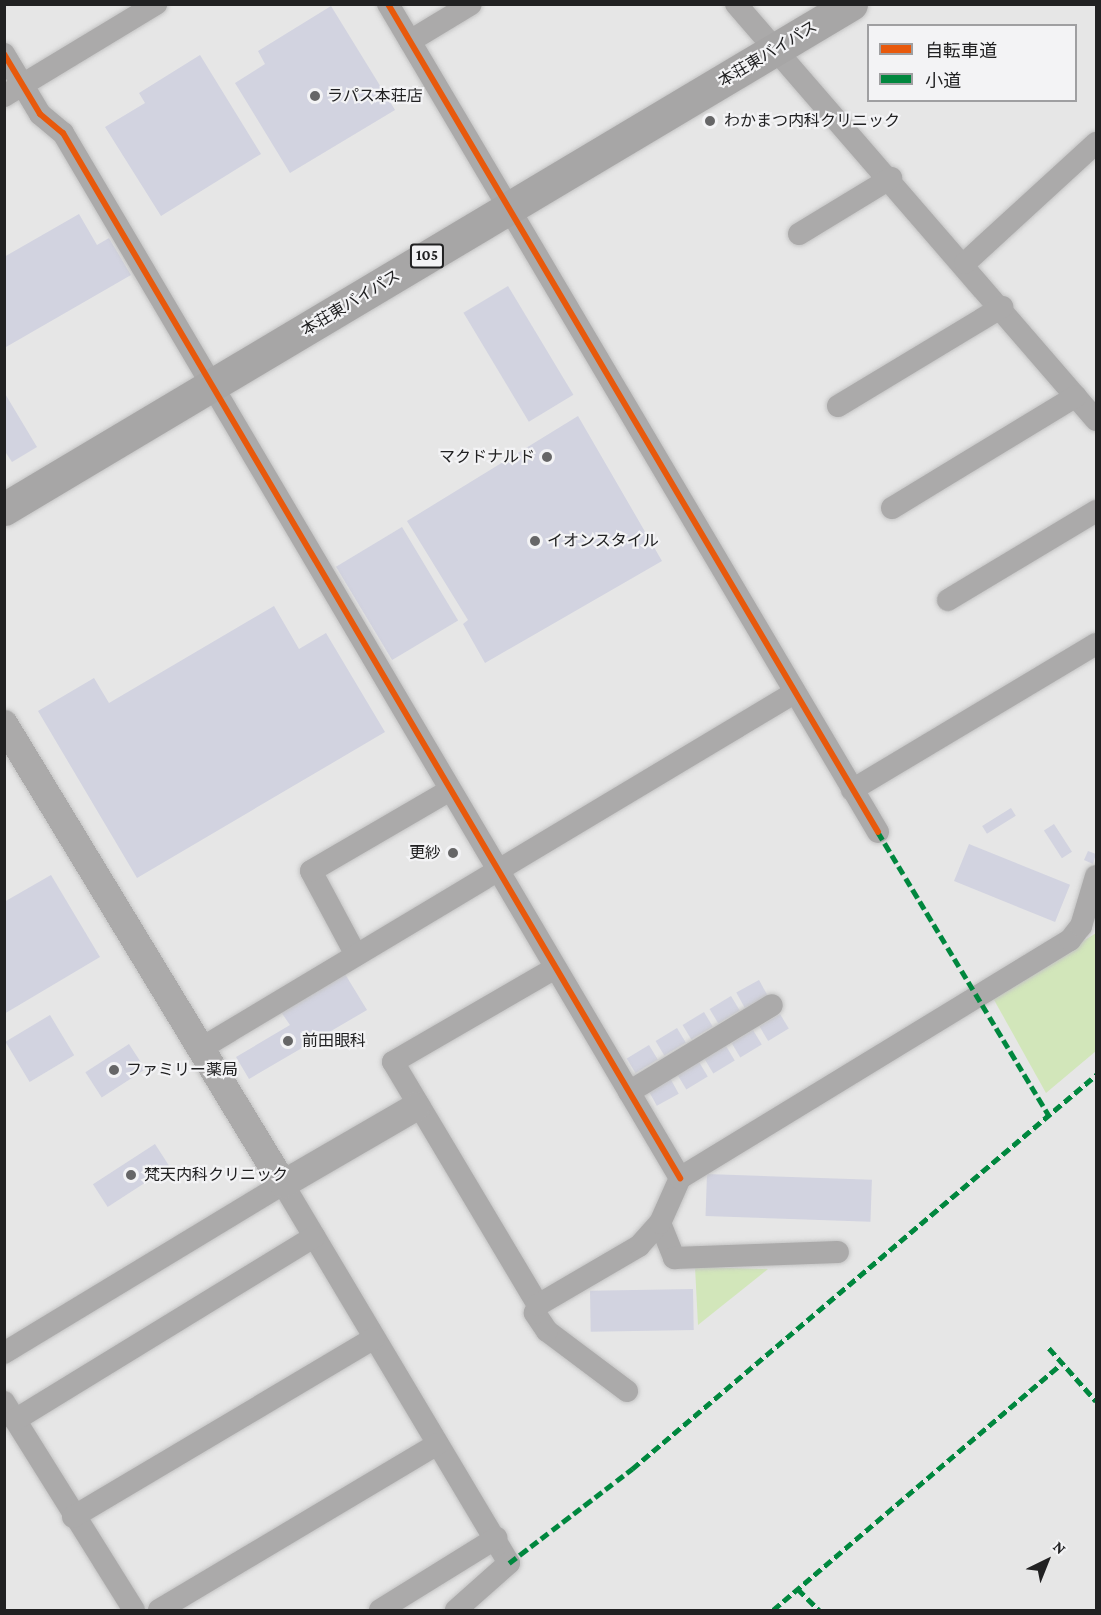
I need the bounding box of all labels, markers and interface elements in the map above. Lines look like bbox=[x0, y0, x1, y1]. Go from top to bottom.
street label: 本荘東バイパス bbox=[715, 17, 821, 91]
legend bbox=[867, 24, 1077, 102]
text: 自転車道 bbox=[925, 41, 997, 61]
text: 小道 bbox=[925, 71, 961, 91]
place label: ラパス本荘店 bbox=[327, 86, 423, 106]
marker: ラパス本荘店 bbox=[308, 89, 322, 103]
place label: わかまつ内科クリニック bbox=[724, 111, 900, 131]
marker: わかまつ内科クリニック bbox=[701, 112, 719, 130]
road number: 105 bbox=[409, 244, 445, 268]
street label: 本荘東バイパス bbox=[298, 266, 404, 340]
place label: マクドナルド bbox=[439, 447, 535, 467]
marker: マクドナルド bbox=[540, 450, 554, 464]
place label: イオンスタイル bbox=[547, 531, 659, 551]
marker: イオンスタイル bbox=[528, 534, 542, 548]
place label: 更紗 bbox=[409, 843, 441, 863]
marker: 更紗 bbox=[446, 846, 460, 860]
place label: 前田眼科 bbox=[302, 1031, 366, 1051]
marker: 前田眼科 bbox=[279, 1032, 297, 1050]
place label: ファミリー薬局 bbox=[126, 1060, 238, 1080]
marker: ファミリー薬局 bbox=[107, 1063, 121, 1077]
place label: 梵天内科クリニック bbox=[144, 1165, 288, 1185]
marker: 梵天内科クリニック bbox=[122, 1166, 140, 1184]
north arrow bbox=[1017, 1531, 1077, 1591]
text: N bbox=[1050, 1538, 1069, 1557]

